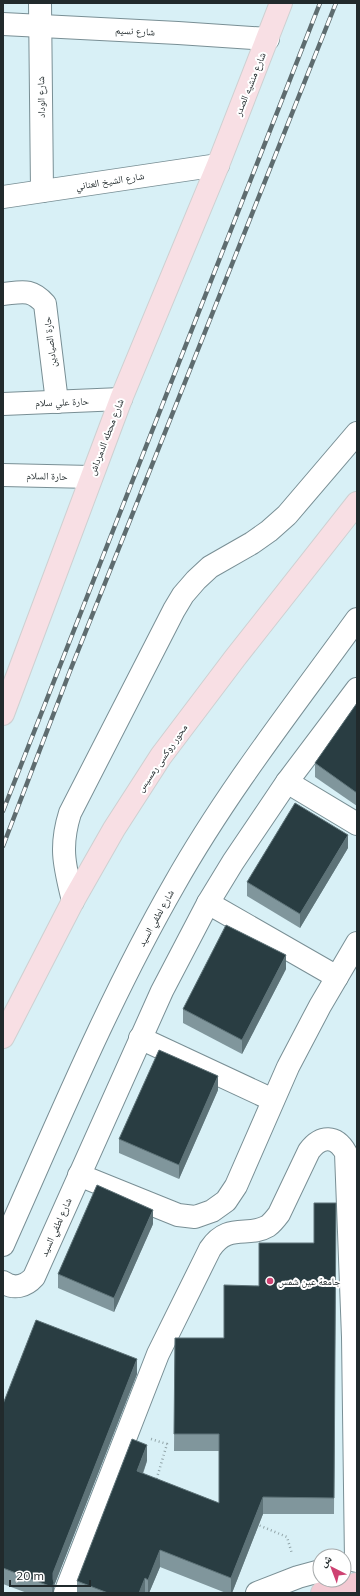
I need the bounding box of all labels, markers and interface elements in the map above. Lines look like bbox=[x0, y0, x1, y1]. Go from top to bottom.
street label: شارع نسيم bbox=[115, 23, 156, 40]
street label: شارع منشيه الصدر bbox=[231, 50, 269, 119]
street label: شارع الوداد bbox=[34, 76, 48, 118]
street label: شارع الشيخ العناني bbox=[75, 169, 146, 194]
street label: حارة الصيادين bbox=[40, 315, 60, 368]
street label: حارة علي سلام bbox=[35, 395, 90, 411]
street label: شارع محطه الدمرداش bbox=[85, 397, 127, 477]
street label: حارة السلام bbox=[26, 469, 69, 484]
street label: محور روكسى رمسيس bbox=[134, 721, 191, 794]
street label: شارع لطفي السيد bbox=[135, 887, 178, 949]
street label: شارع لطفي السيد bbox=[37, 1195, 76, 1259]
place label: جامعة عين شمس bbox=[278, 1275, 341, 1288]
marker: جامعة عين شمس bbox=[265, 1276, 275, 1286]
north arrow bbox=[312, 1548, 352, 1588]
text: ش bbox=[316, 1551, 335, 1570]
scale bar bbox=[10, 1562, 90, 1588]
text: 20 m bbox=[16, 1568, 44, 1583]

